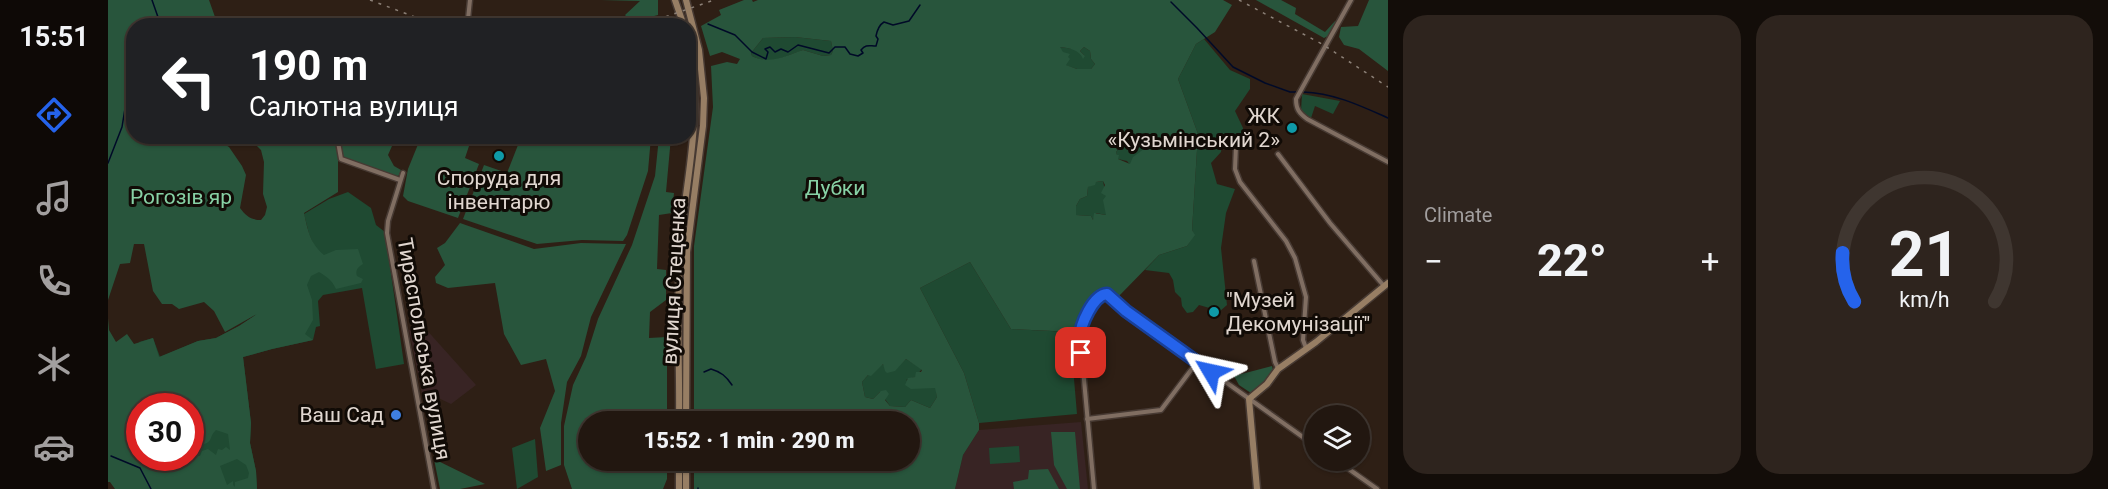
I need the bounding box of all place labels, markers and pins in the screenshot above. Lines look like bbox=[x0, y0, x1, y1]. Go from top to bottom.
place label: ЖК «Кузьмінський 2» bbox=[1107, 104, 1280, 152]
marker: ЖК «Кузьмінський 2» bbox=[1285, 121, 1299, 135]
marker: Споруда для інвентарю bbox=[492, 149, 506, 163]
place label: Споруда для інвентарю bbox=[437, 166, 561, 214]
place label: "Музей Декомунізації" bbox=[1226, 288, 1370, 336]
marker: "Музей Декомунізації" bbox=[1207, 305, 1221, 319]
pin bbox=[1055, 327, 1106, 378]
place label: Ваш Сад bbox=[300, 403, 384, 427]
marker: Ваш Сад bbox=[389, 408, 403, 422]

